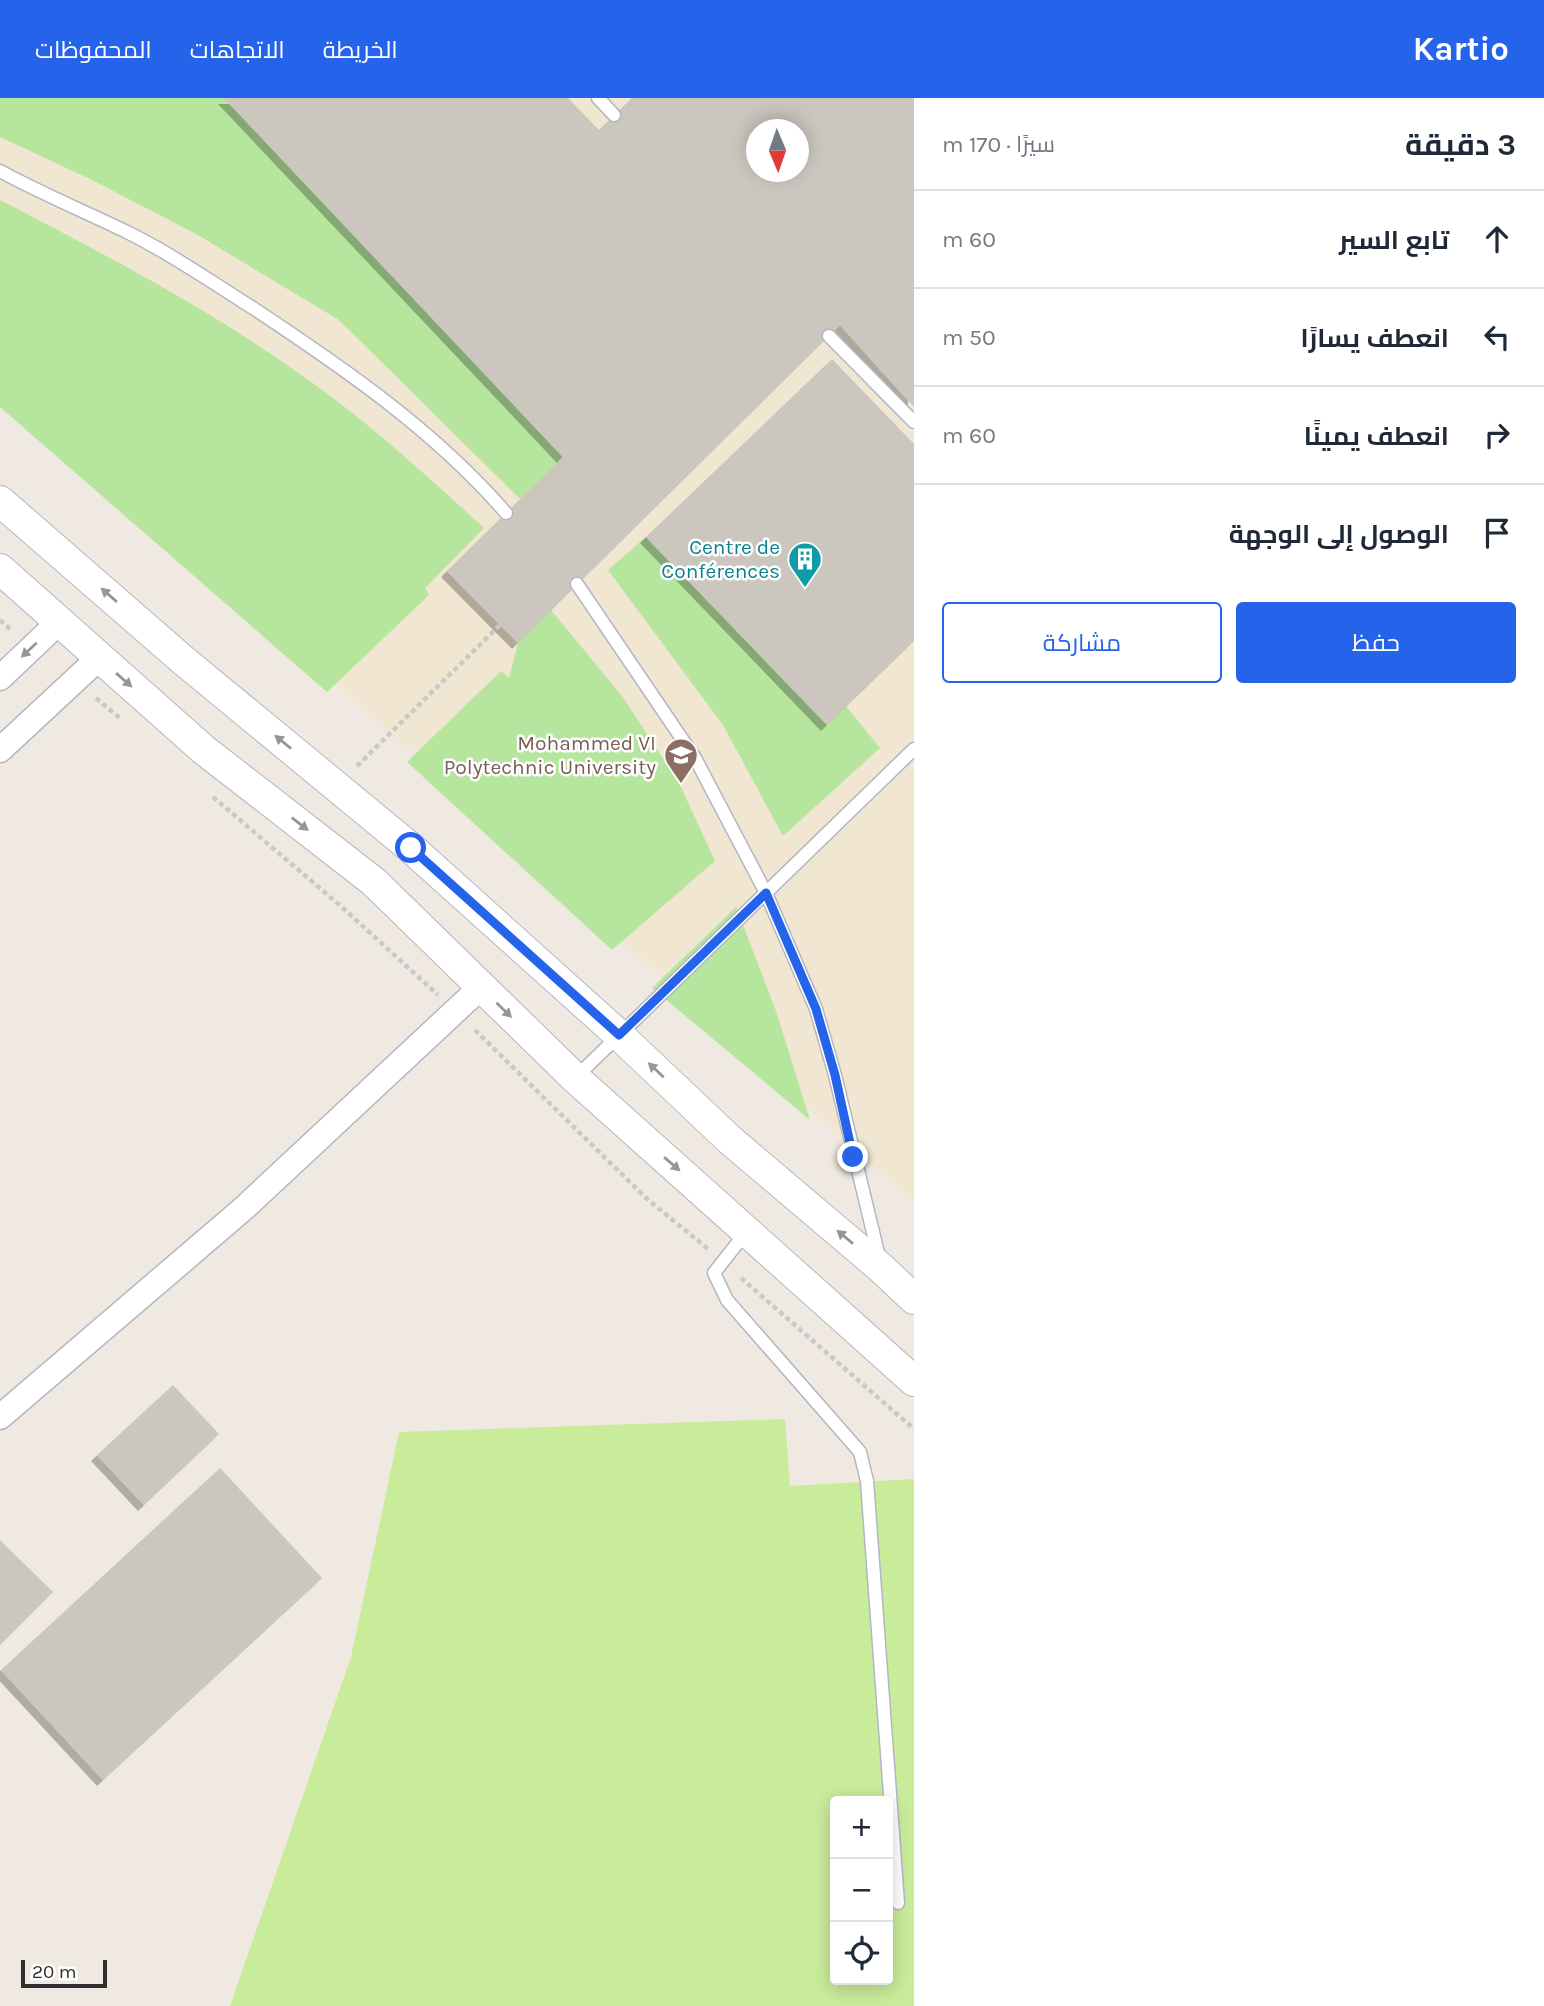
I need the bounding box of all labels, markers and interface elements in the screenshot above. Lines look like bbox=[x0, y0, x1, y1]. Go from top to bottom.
text: Kartio bbox=[1413, 30, 1509, 68]
text: المحفوظات bbox=[35, 36, 152, 64]
text: الاتجاهات bbox=[190, 36, 285, 64]
text: الخريطة bbox=[323, 36, 398, 64]
north arrow bbox=[746, 119, 809, 182]
text: 3 دقيقة bbox=[1405, 127, 1516, 163]
text: سيرًا · 170 m bbox=[942, 131, 1055, 158]
icon: ahead bbox=[1478, 220, 1516, 258]
text: تابع السير bbox=[1339, 225, 1449, 256]
text: 60 m bbox=[942, 226, 996, 253]
icon: left bbox=[1478, 318, 1516, 356]
text: انعطف يسارًا bbox=[1301, 323, 1449, 354]
text: 50 m bbox=[942, 324, 996, 351]
icon: right bbox=[1478, 416, 1516, 454]
text: انعطف يمينًا bbox=[1304, 421, 1449, 452]
text: 60 m bbox=[942, 422, 996, 449]
icon: arrive bbox=[1478, 514, 1516, 552]
text: الوصول إلى الوجهة bbox=[1229, 519, 1449, 550]
place label: Centre de Conférences bbox=[661, 535, 780, 583]
building icon: Centre de Conférences bbox=[786, 540, 824, 589]
one-way arrow bbox=[100, 587, 118, 603]
button: مشاركة bbox=[942, 602, 1222, 683]
button: حفظ bbox=[1236, 602, 1516, 683]
one-way arrow bbox=[21, 641, 38, 658]
one-way arrow bbox=[115, 672, 133, 688]
place label: Mohammed VI Polytechnic University bbox=[444, 731, 656, 779]
one-way arrow bbox=[274, 735, 291, 750]
school or university icon: Mohammed VI Polytechnic University bbox=[662, 736, 700, 785]
one-way arrow bbox=[290, 817, 308, 832]
route start bbox=[395, 832, 426, 863]
one-way arrow bbox=[495, 1001, 512, 1017]
one-way arrow bbox=[647, 1062, 665, 1078]
route end bbox=[837, 1141, 868, 1172]
one-way arrow bbox=[663, 1156, 680, 1171]
one-way arrow bbox=[836, 1230, 853, 1245]
map controls bbox=[830, 1796, 893, 1985]
button: + bbox=[830, 1796, 893, 1859]
button: − bbox=[830, 1859, 893, 1922]
button: locate bbox=[830, 1922, 893, 1985]
scale bar bbox=[21, 1957, 107, 1989]
text: 20 m bbox=[32, 1961, 77, 1983]

